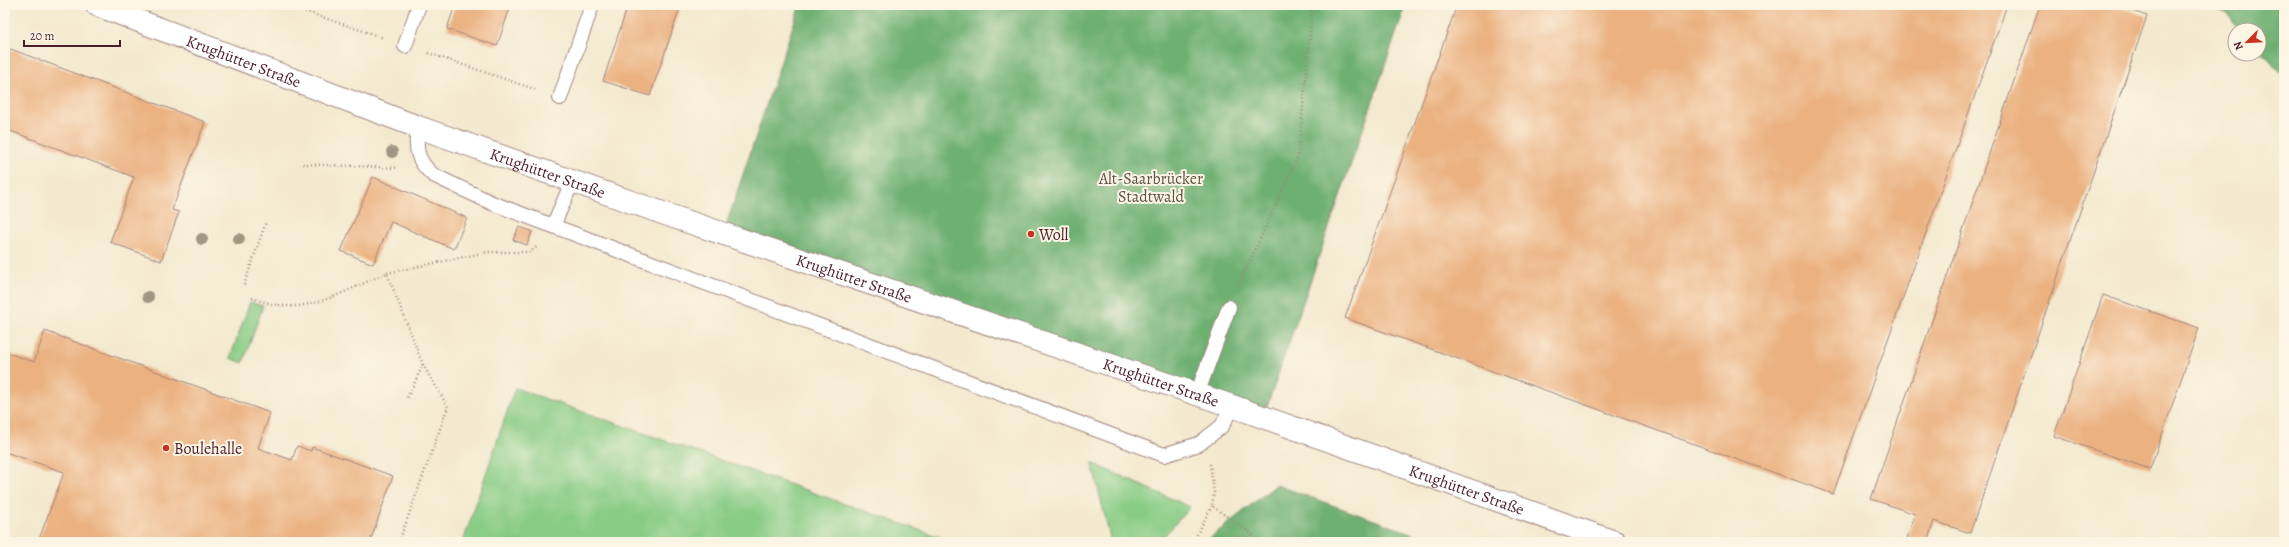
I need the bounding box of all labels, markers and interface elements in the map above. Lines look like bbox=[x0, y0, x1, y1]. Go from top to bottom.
scale bar bbox=[24, 22, 120, 48]
north arrow bbox=[2227, 22, 2267, 62]
text: 20 m bbox=[30, 28, 54, 44]
street label: Krughütter Straße bbox=[183, 30, 304, 93]
text: N bbox=[2230, 39, 2247, 53]
street label: Krughütter Straße bbox=[487, 143, 608, 204]
park label: Alt-Saarbrücker Stadtwald bbox=[1098, 168, 1203, 208]
place label: Woll bbox=[1038, 224, 1069, 246]
marker: Woll bbox=[1026, 229, 1036, 239]
street label: Krughütter Straße bbox=[793, 249, 915, 309]
street label: Krughütter Straße bbox=[1100, 353, 1222, 413]
place label: Boulehalle bbox=[174, 438, 242, 460]
marker: Boulehalle bbox=[161, 443, 171, 453]
street label: Krughütter Straße bbox=[1406, 460, 1527, 521]

